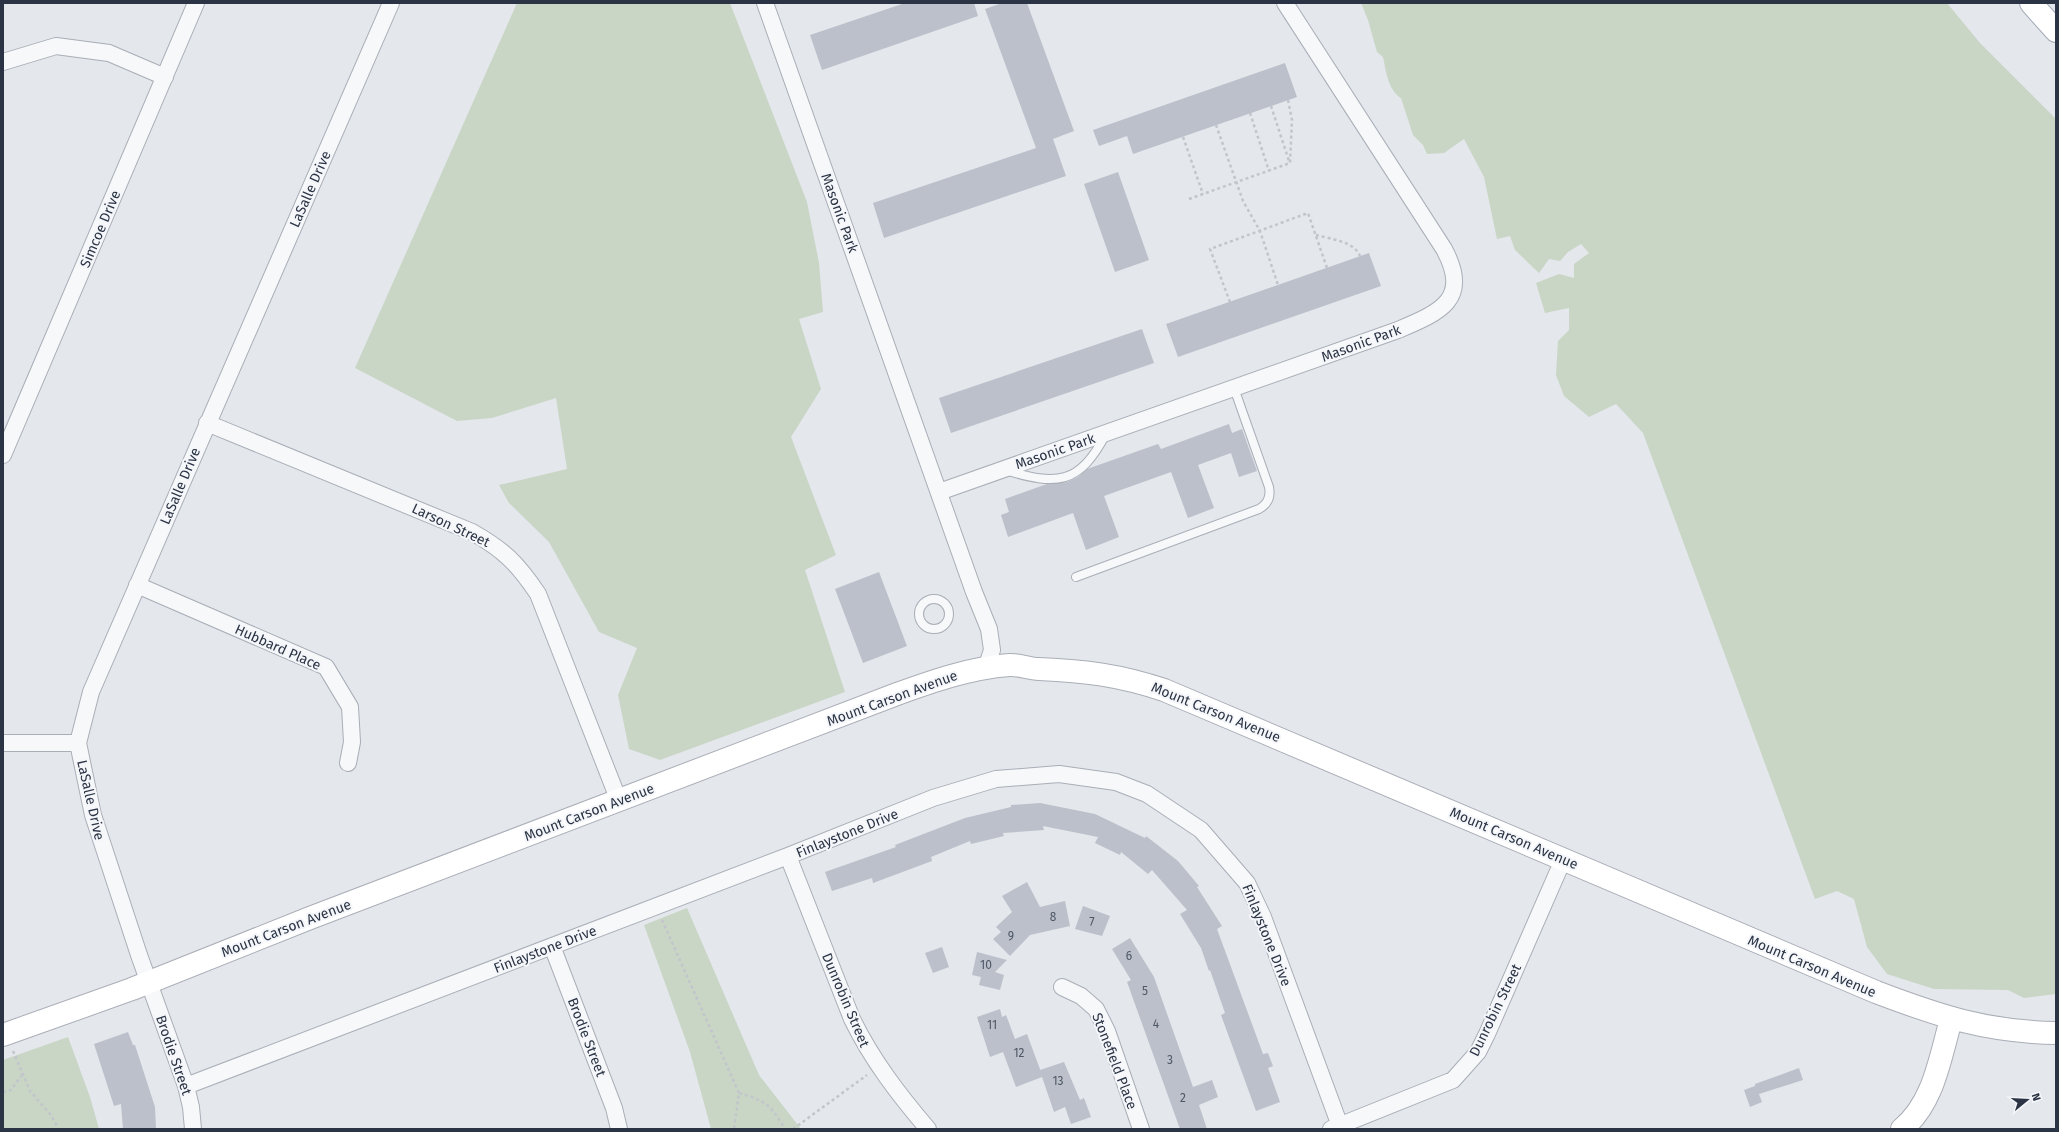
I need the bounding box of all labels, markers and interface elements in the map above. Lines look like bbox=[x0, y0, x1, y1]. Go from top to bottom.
street label: LaSalle Drive bbox=[286, 148, 335, 230]
street label: Masonic Park bbox=[817, 171, 862, 256]
street label: Simcoe Drive bbox=[77, 188, 124, 270]
street label: Masonic Park bbox=[1319, 321, 1404, 366]
street label: Masonic Park bbox=[1013, 430, 1098, 473]
street label: LaSalle Drive bbox=[157, 445, 204, 527]
street label: Larson Street bbox=[409, 500, 493, 551]
street label: Hubbard Place bbox=[232, 621, 324, 674]
street label: Mount Carson Avenue bbox=[825, 667, 960, 730]
street label: Mount Carson Avenue bbox=[1149, 679, 1283, 746]
street label: LaSalle Drive bbox=[73, 758, 108, 842]
street label: Mount Carson Avenue bbox=[522, 780, 657, 845]
street label: Mount Carson Avenue bbox=[1447, 804, 1581, 873]
street label: Finlaystone Drive bbox=[794, 805, 901, 862]
street label: Finlaystone Drive bbox=[1238, 882, 1295, 989]
street label: Mount Carson Avenue bbox=[219, 896, 354, 961]
house number: 8 bbox=[1050, 910, 1057, 924]
house number: 7 bbox=[1089, 915, 1095, 929]
street label: Finlaystone Drive bbox=[491, 922, 599, 977]
house number: 9 bbox=[1008, 929, 1014, 943]
street label: Mount Carson Avenue bbox=[1745, 932, 1879, 1001]
house number: 6 bbox=[1126, 949, 1132, 963]
street label: Dunrobin Street bbox=[818, 951, 873, 1051]
house number: 10 bbox=[980, 958, 992, 972]
street label: Dunrobin Street bbox=[1466, 960, 1526, 1059]
house number: 5 bbox=[1142, 984, 1148, 998]
street label: Brodie Street bbox=[564, 995, 610, 1080]
street label: Stonefield Place bbox=[1088, 1011, 1141, 1112]
street label: Brodie Street bbox=[152, 1013, 195, 1098]
house number: 4 bbox=[1153, 1017, 1160, 1031]
house number: 11 bbox=[987, 1018, 997, 1032]
house number: 12 bbox=[1013, 1046, 1025, 1060]
house number: 3 bbox=[1167, 1053, 1173, 1067]
house number: 13 bbox=[1052, 1074, 1064, 1088]
north arrow bbox=[2007, 1080, 2047, 1120]
house number: 2 bbox=[1180, 1091, 1186, 1105]
text: N bbox=[2029, 1092, 2043, 1103]

